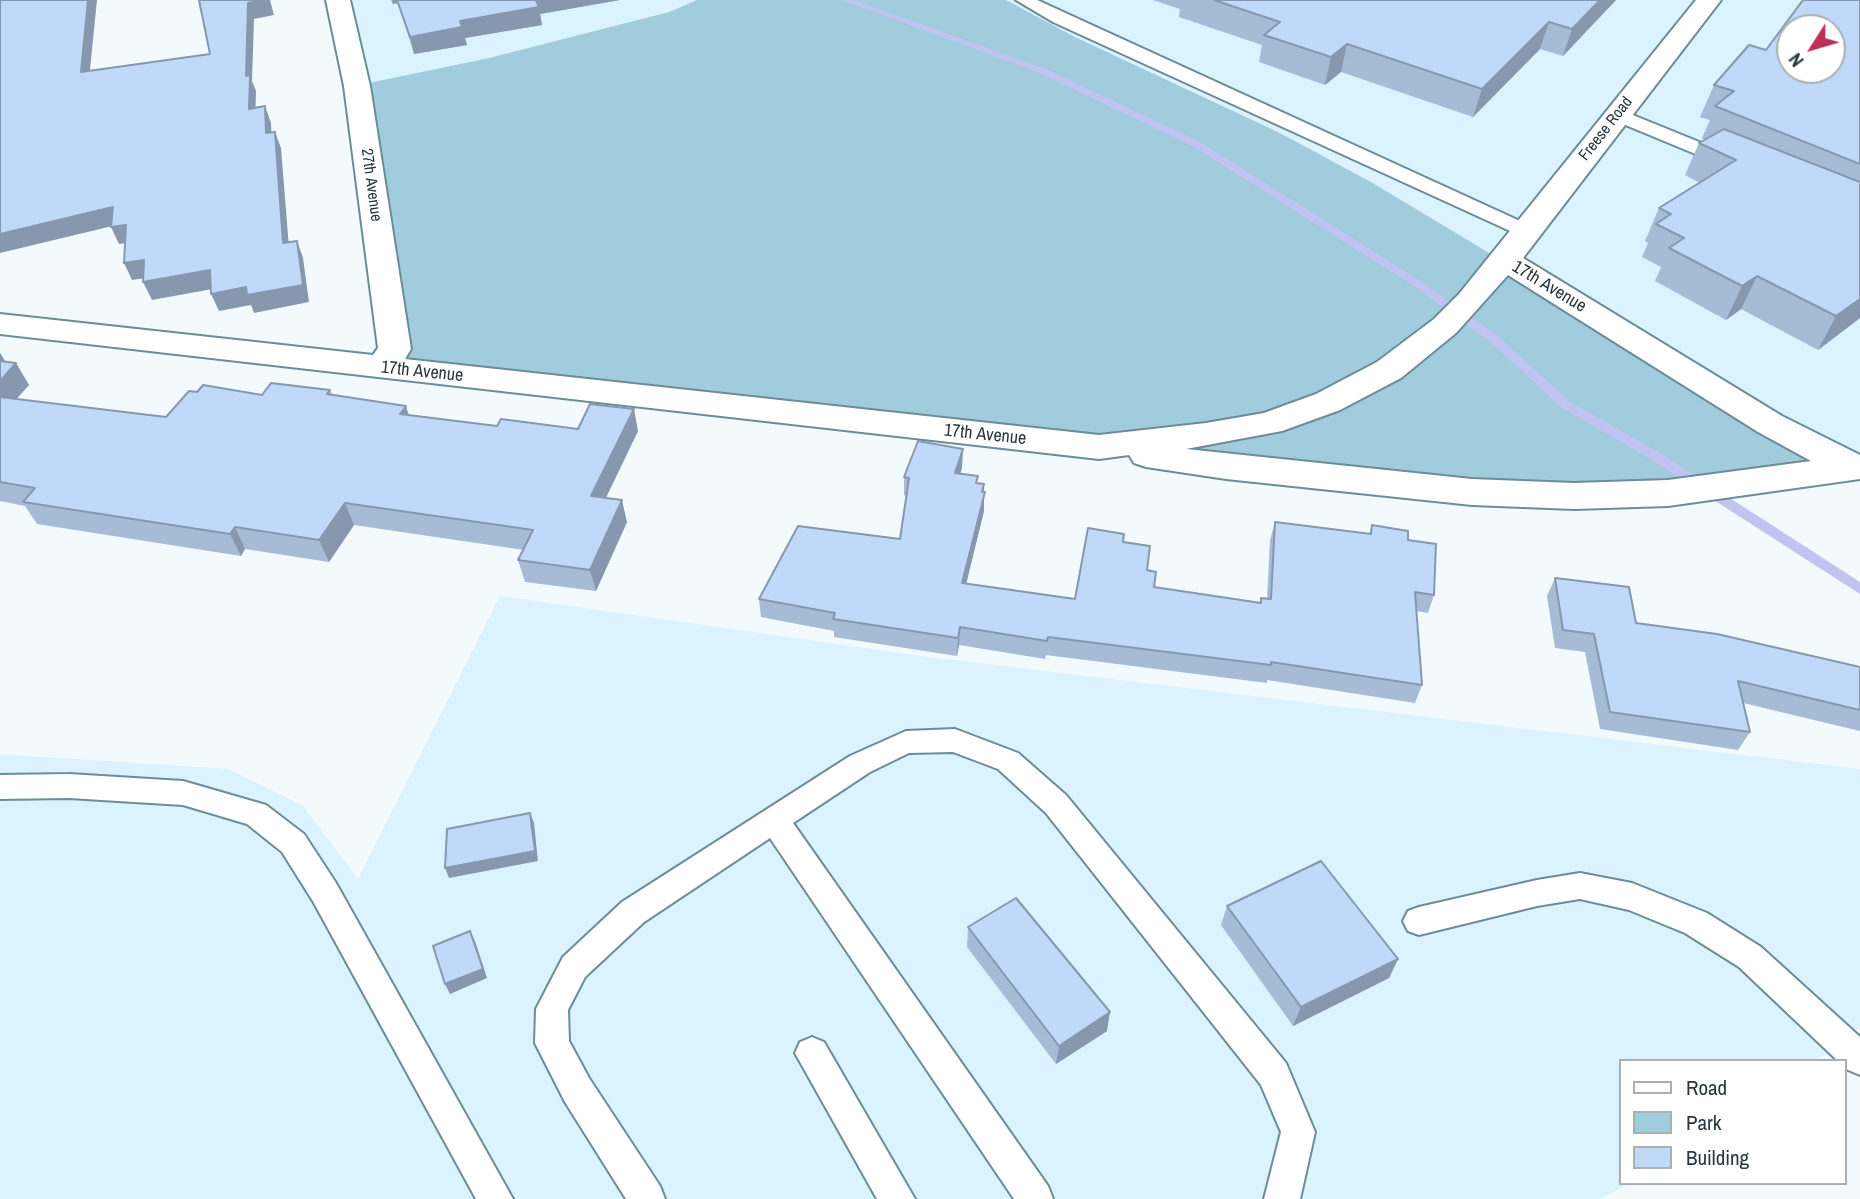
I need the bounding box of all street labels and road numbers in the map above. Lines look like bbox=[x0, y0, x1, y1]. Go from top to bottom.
street label: Freese Road bbox=[1575, 93, 1637, 165]
street label: 27th Avenue bbox=[356, 147, 386, 223]
street label: 17th Avenue bbox=[1508, 256, 1590, 318]
street label: 17th Avenue bbox=[380, 357, 464, 387]
street label: 17th Avenue bbox=[943, 420, 1027, 450]

